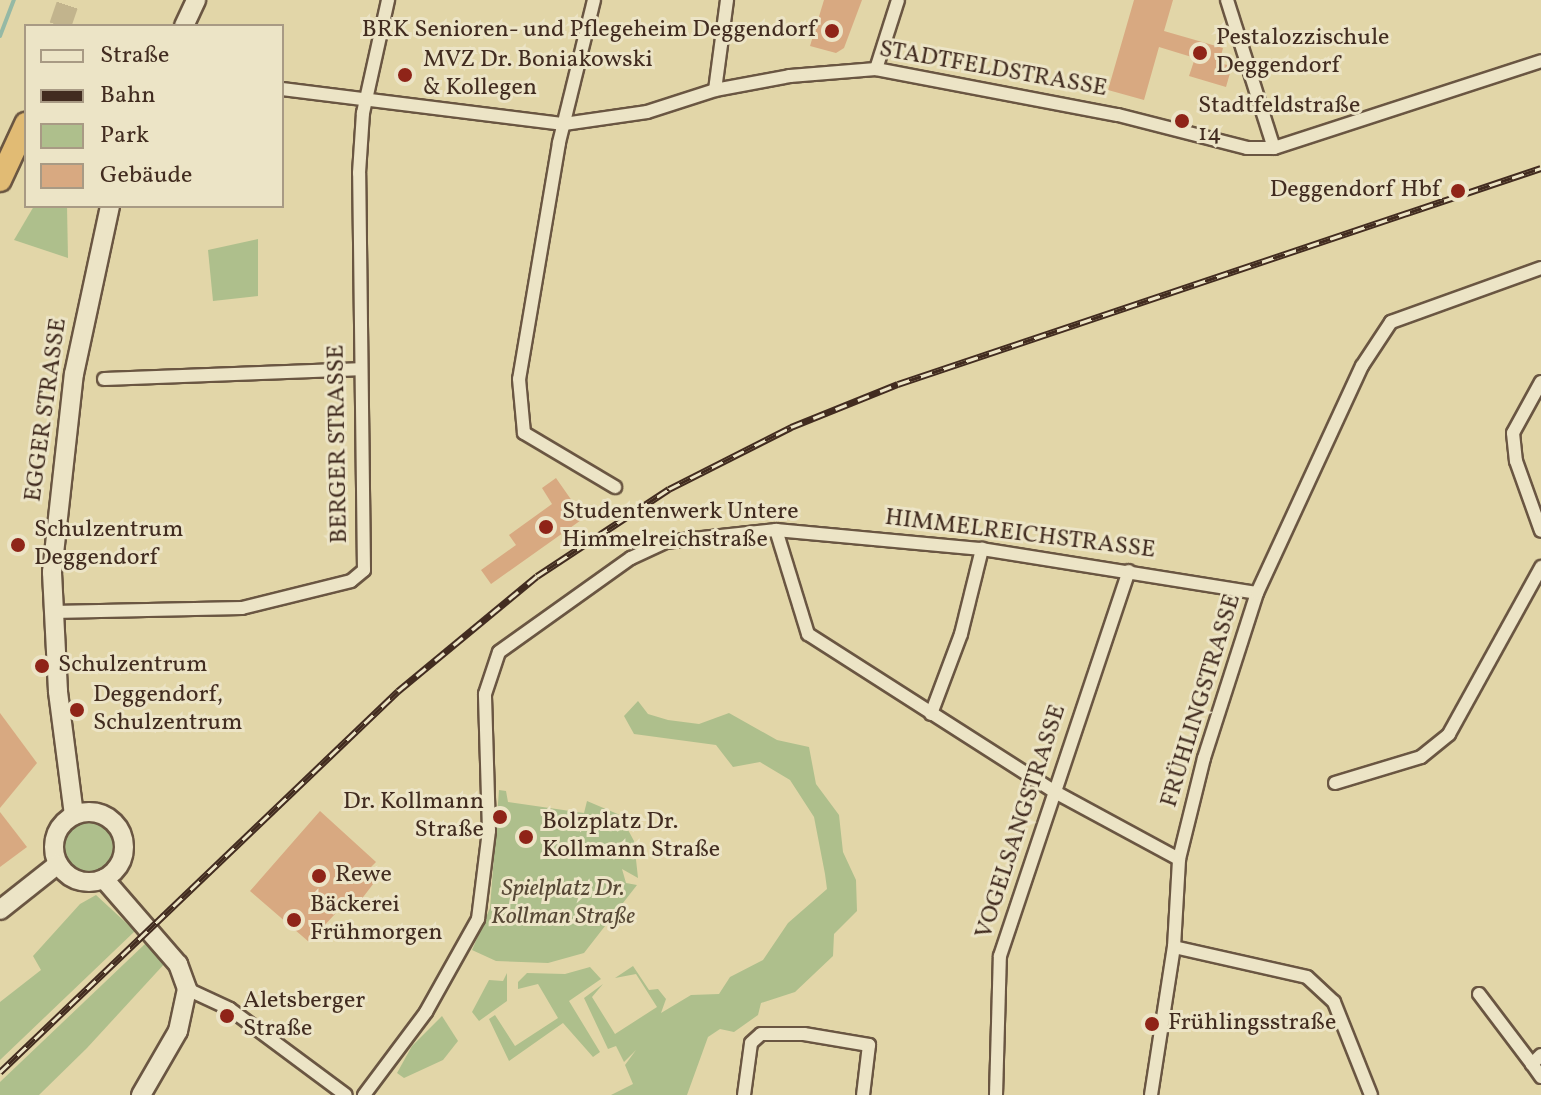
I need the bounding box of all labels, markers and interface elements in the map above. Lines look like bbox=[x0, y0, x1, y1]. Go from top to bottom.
place label: BRK Senioren- und Pflegeheim Deggendorf bbox=[361, 17, 816, 45]
marker: BRK Senioren- und Pflegeheim Deggendorf bbox=[823, 22, 841, 40]
legend bbox=[24, 24, 284, 208]
place label: Pestalozzischule Deggendorf bbox=[1216, 25, 1389, 81]
street label: STADTFELDSTRASSE bbox=[877, 36, 1109, 104]
text: Straße bbox=[100, 39, 169, 73]
marker: Pestalozzischule Deggendorf bbox=[1191, 44, 1209, 62]
place label: MVZ Dr. Boniakowski & Kollegen bbox=[423, 47, 653, 103]
marker: MVZ Dr. Boniakowski & Kollegen bbox=[394, 64, 416, 86]
text: Bahn bbox=[100, 79, 156, 113]
place label: Stadtfeldstraße 14 bbox=[1198, 93, 1360, 149]
marker: Stadtfeldstraße 14 bbox=[1173, 112, 1191, 130]
text: Park bbox=[100, 119, 149, 153]
text: Gebäude bbox=[100, 159, 192, 193]
place label: Deggendorf Hbf bbox=[1272, 177, 1440, 205]
marker: Deggendorf Hbf bbox=[1447, 180, 1469, 202]
street label: EGGER STRASSE bbox=[20, 316, 74, 504]
street label: BERGER STRASSE bbox=[323, 344, 355, 544]
place label: Studentenwerk Untere Himmelreichstraße bbox=[562, 499, 799, 555]
street label: HIMMELREICHSTRASSE bbox=[883, 504, 1157, 566]
place label: Schulzentrum Deggendorf bbox=[34, 517, 183, 573]
marker: Studentenwerk Untere Himmelreichstraße bbox=[537, 518, 555, 536]
marker: Schulzentrum Deggendorf bbox=[9, 536, 27, 554]
street label: FRÜHLINGSTRASSE bbox=[1156, 591, 1248, 811]
place label: Schulzentrum bbox=[58, 652, 207, 680]
marker: Schulzentrum bbox=[33, 657, 51, 675]
place label: Deggendorf, Schulzentrum bbox=[93, 682, 242, 738]
marker: Deggendorf, Schulzentrum bbox=[68, 701, 86, 719]
street label: VOGELSANGSTRASSE bbox=[971, 701, 1073, 943]
place label: Dr. Kollmann Straße bbox=[343, 789, 484, 845]
marker: Dr. Kollmann Straße bbox=[491, 808, 509, 826]
place label: Bolzplatz Dr. Kollmann Straße bbox=[542, 809, 720, 865]
marker: Bolzplatz Dr. Kollmann Straße bbox=[517, 828, 535, 846]
place label: Rewe bbox=[335, 862, 392, 890]
marker: Rewe bbox=[310, 867, 328, 885]
park label: Spielplatz Dr. Kollman Straße bbox=[491, 876, 635, 932]
place label: Bäckerei Frühmorgen bbox=[310, 892, 443, 948]
marker: Bäckerei Frühmorgen bbox=[285, 911, 303, 929]
place label: Aletsberger Straße bbox=[243, 988, 365, 1044]
marker: Aletsberger Straße bbox=[218, 1007, 236, 1025]
place label: Frühlingsstraße bbox=[1168, 1010, 1336, 1038]
marker: Frühlingsstraße bbox=[1143, 1015, 1161, 1033]

